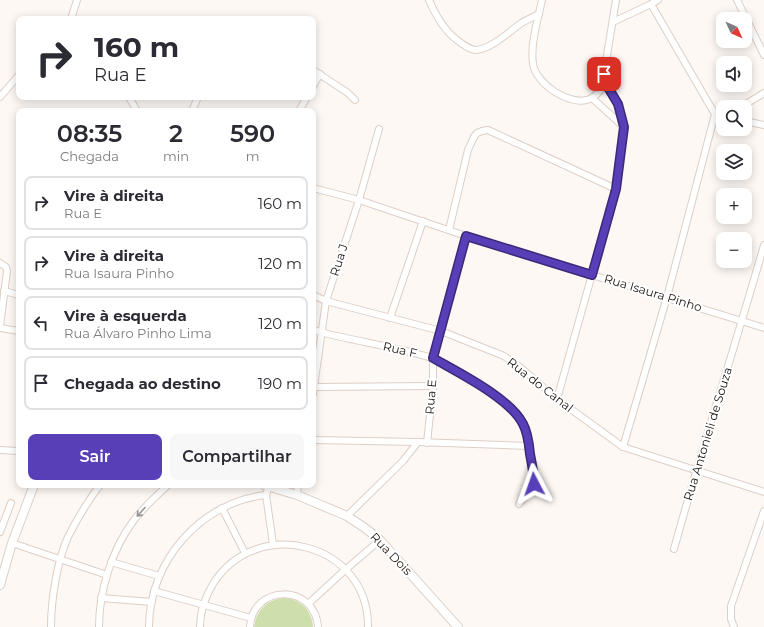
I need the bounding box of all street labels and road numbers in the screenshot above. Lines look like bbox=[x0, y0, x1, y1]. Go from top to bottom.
street label: Rua J bbox=[326, 242, 351, 278]
street label: Rua Isaura Pinho bbox=[602, 270, 704, 315]
street label: Rua F bbox=[382, 338, 419, 361]
street label: Rua do Canal bbox=[504, 354, 576, 415]
street label: Rua Antonieli de Souza bbox=[680, 365, 735, 502]
street label: Rua E bbox=[422, 379, 439, 415]
street label: Rua Dois bbox=[367, 529, 415, 578]

